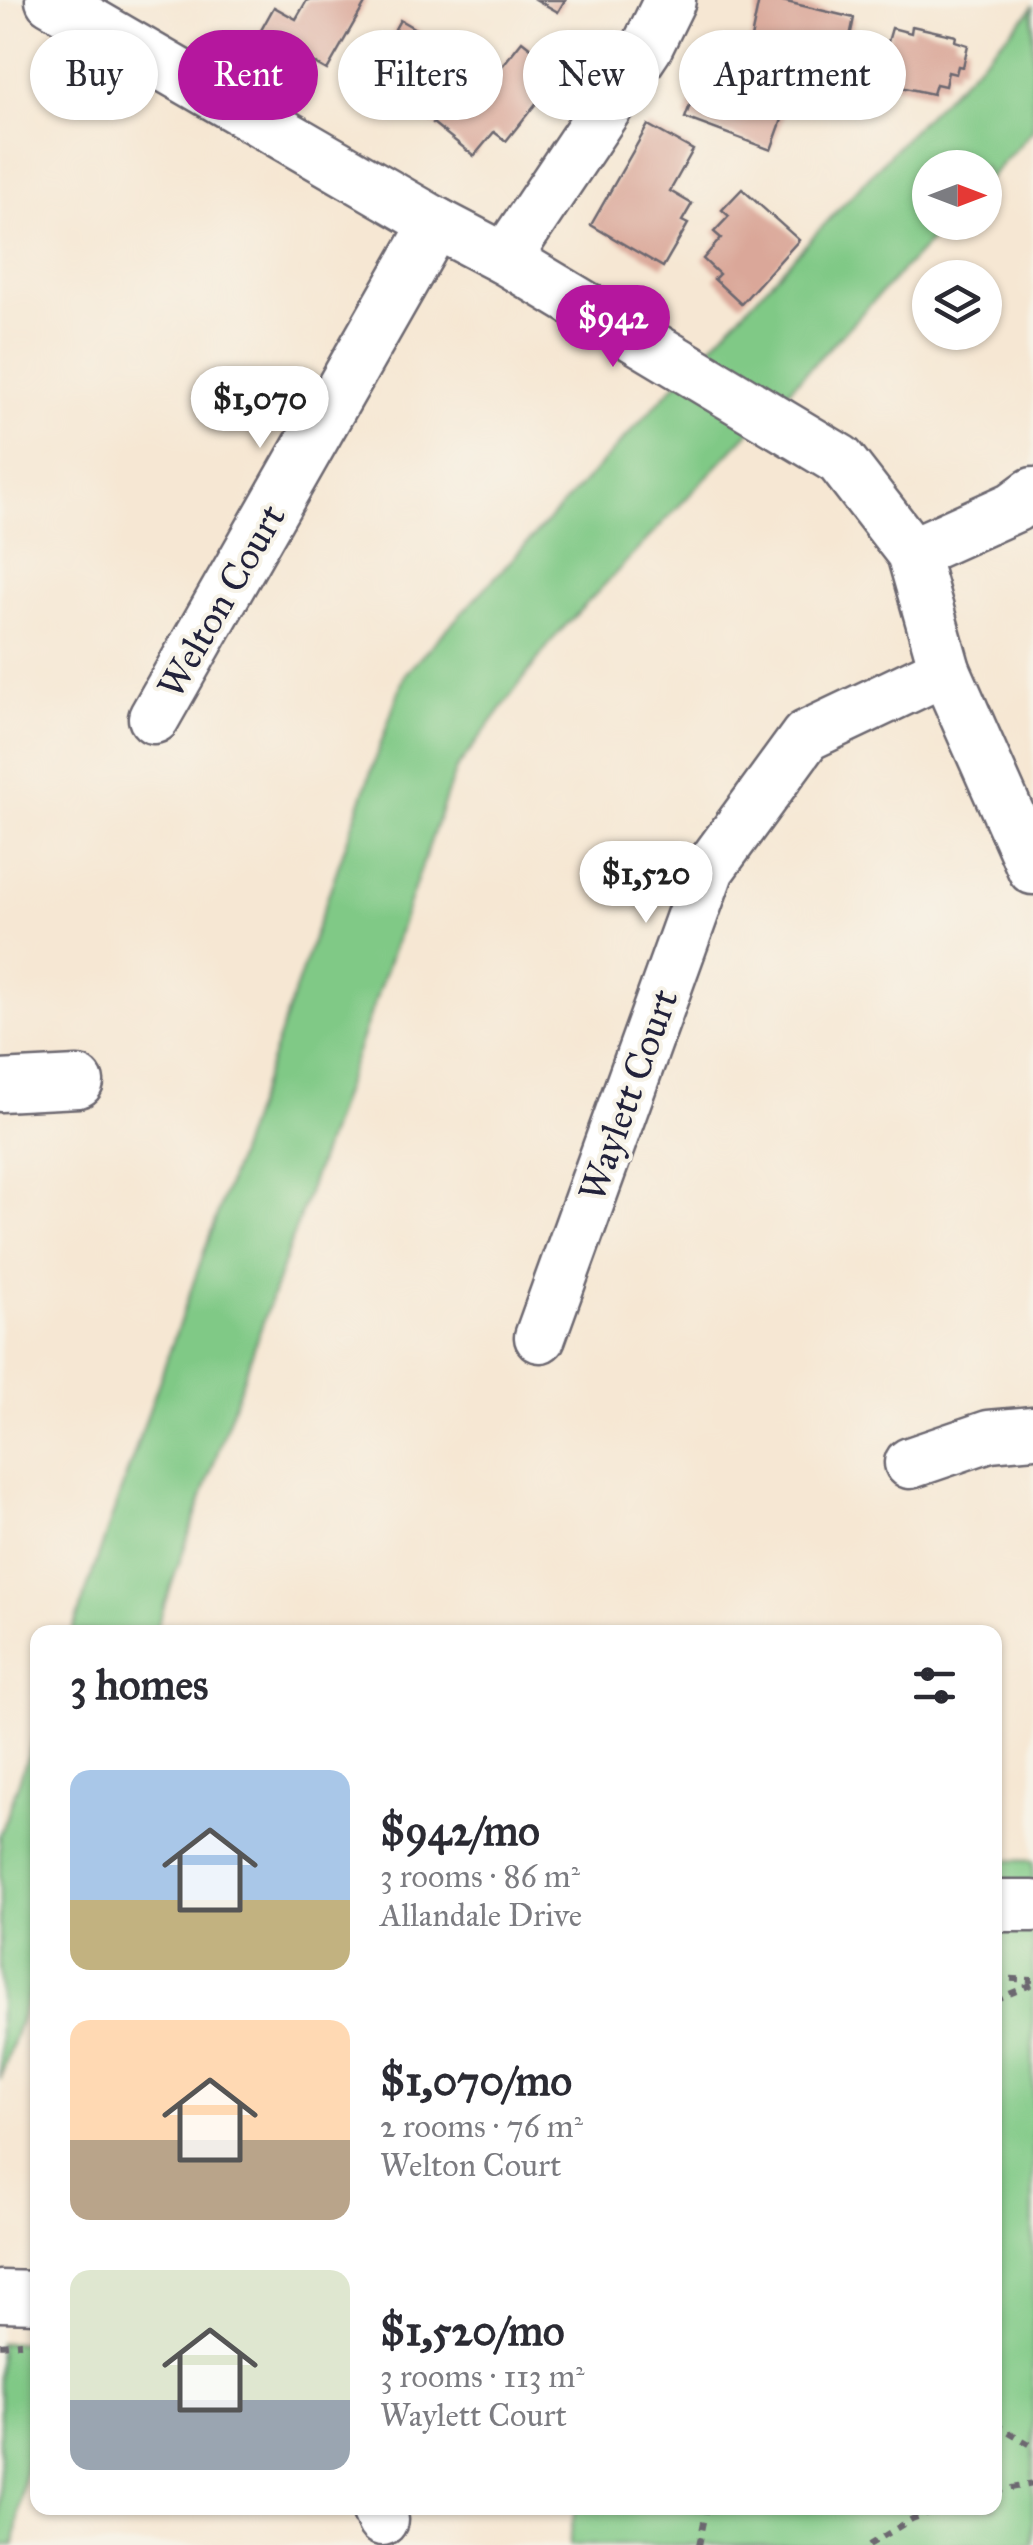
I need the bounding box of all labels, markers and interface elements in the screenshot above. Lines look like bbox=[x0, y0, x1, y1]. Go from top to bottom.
chip: Buy bbox=[30, 30, 158, 120]
chip: Rent bbox=[178, 30, 318, 120]
chip: Filters bbox=[338, 30, 503, 120]
chip: New bbox=[523, 30, 659, 120]
chip: Apartment bbox=[679, 30, 906, 120]
north arrow bbox=[912, 150, 1002, 240]
map controls bbox=[912, 150, 1002, 350]
button: layers bbox=[912, 260, 1002, 350]
pin: $942 bbox=[554, 285, 672, 370]
text: $942 bbox=[578, 298, 648, 337]
pin: $1,070 bbox=[179, 366, 341, 451]
text: $1,070 bbox=[213, 379, 307, 418]
street label: Welton Court bbox=[147, 496, 295, 706]
pin: $1,520 bbox=[565, 841, 727, 926]
text: $1,520 bbox=[602, 854, 690, 893]
street label: Waylett Court bbox=[568, 983, 688, 1207]
icon: filters bbox=[907, 1658, 962, 1713]
text: 3 homes bbox=[70, 1659, 208, 1711]
text: $942/mo bbox=[380, 1805, 540, 1857]
icon: home bbox=[150, 1810, 270, 1930]
text: 3 rooms · 86 m² bbox=[380, 1857, 580, 1896]
text: Allandale Drive bbox=[380, 1896, 582, 1935]
text: $1,070/mo bbox=[380, 2055, 572, 2107]
icon: home bbox=[150, 2060, 270, 2180]
text: 2 rooms · 76 m² bbox=[380, 2107, 583, 2146]
text: Welton Court bbox=[380, 2146, 561, 2185]
text: $1,520/mo bbox=[380, 2305, 565, 2357]
icon: home bbox=[150, 2310, 270, 2430]
text: 3 rooms · 113 m² bbox=[380, 2357, 585, 2396]
text: Waylett Court bbox=[380, 2396, 567, 2435]

